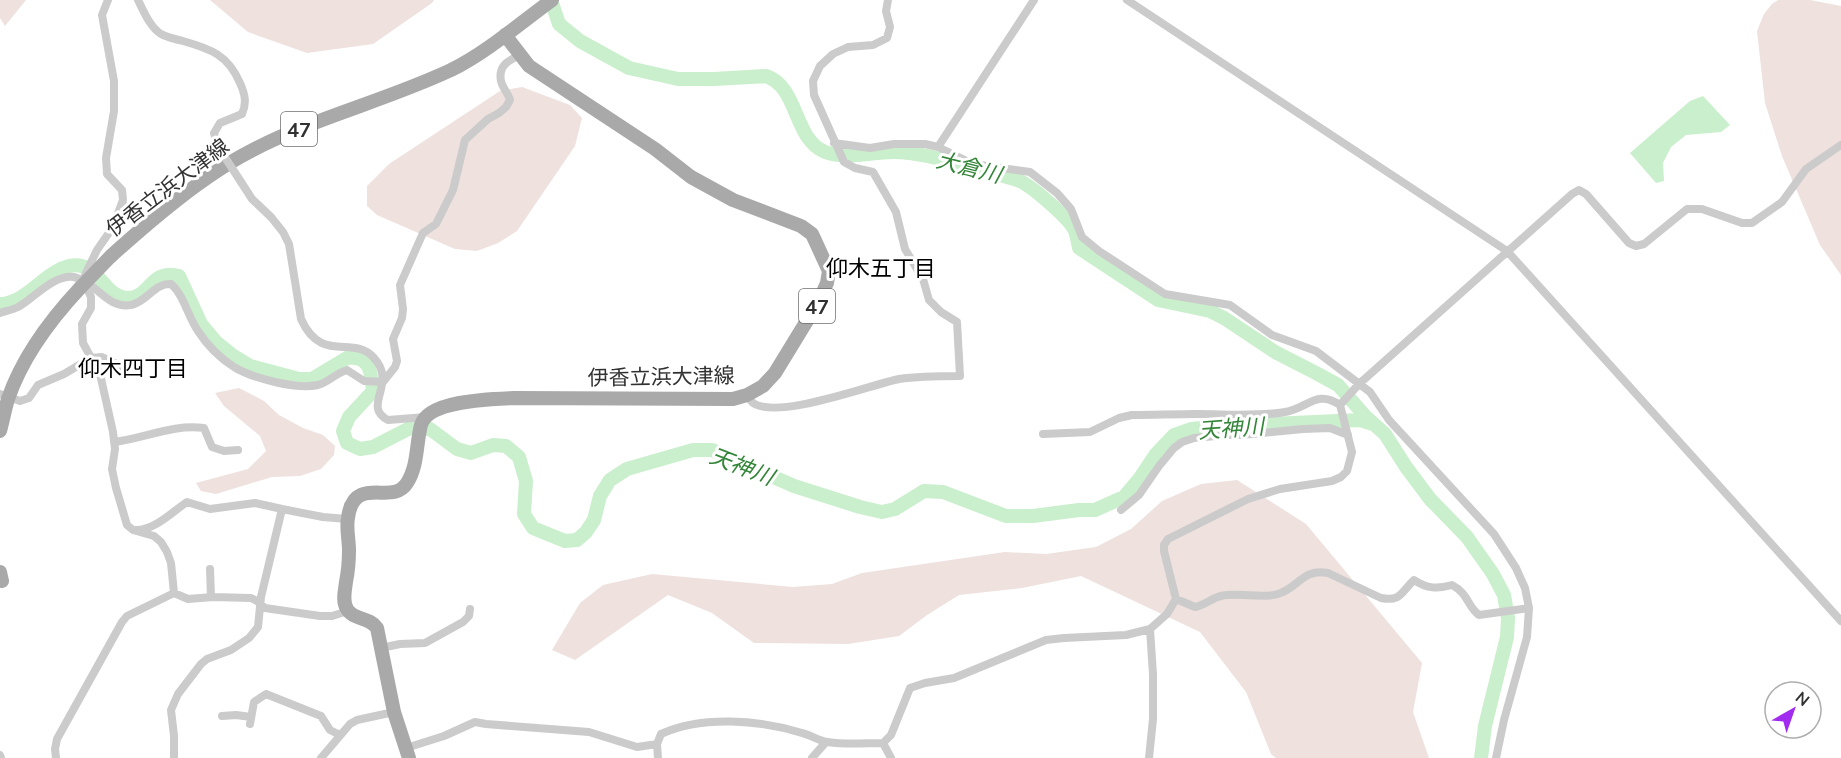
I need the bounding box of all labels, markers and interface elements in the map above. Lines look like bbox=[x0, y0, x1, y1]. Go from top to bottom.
road number: 47 bbox=[281, 112, 317, 146]
street label: 伊香立浜大津線 bbox=[100, 132, 234, 242]
water label: 大倉川 bbox=[934, 145, 1006, 189]
district label: 仰木五丁目 bbox=[826, 254, 936, 282]
road number: 47 bbox=[799, 289, 835, 323]
district label: 仰木四丁目 bbox=[78, 354, 188, 382]
street label: 伊香立浜大津線 bbox=[587, 362, 735, 390]
water label: 天神川 bbox=[1197, 412, 1267, 444]
water label: 天神川 bbox=[706, 441, 780, 492]
north arrow bbox=[1763, 680, 1823, 740]
text: N bbox=[1792, 687, 1814, 710]

